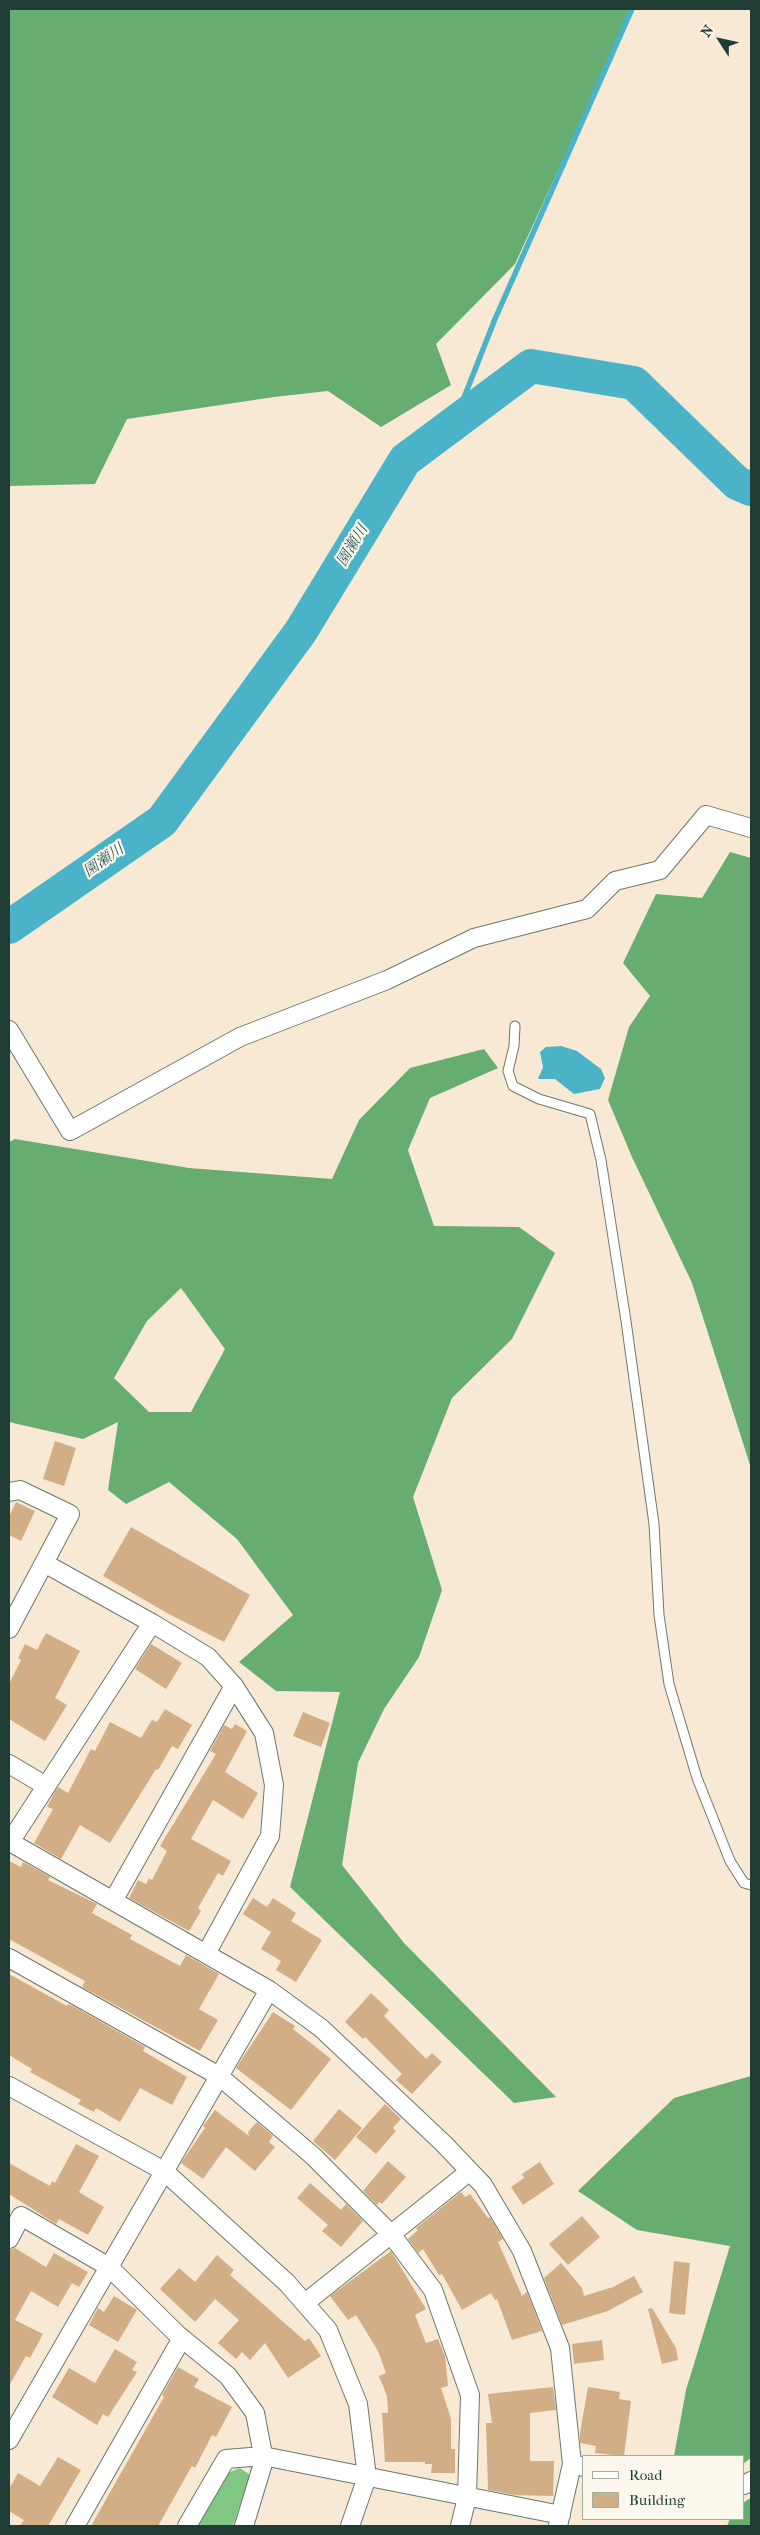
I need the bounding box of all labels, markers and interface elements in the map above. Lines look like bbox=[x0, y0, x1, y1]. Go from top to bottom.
north arrow bbox=[695, 15, 745, 65]
text: N bbox=[697, 22, 717, 40]
water label: 園瀬川 bbox=[334, 522, 372, 570]
water label: 園瀬川 bbox=[80, 841, 128, 881]
legend bbox=[582, 2455, 745, 2520]
text: Road bbox=[629, 2466, 662, 2484]
text: Building bbox=[629, 2491, 685, 2509]

